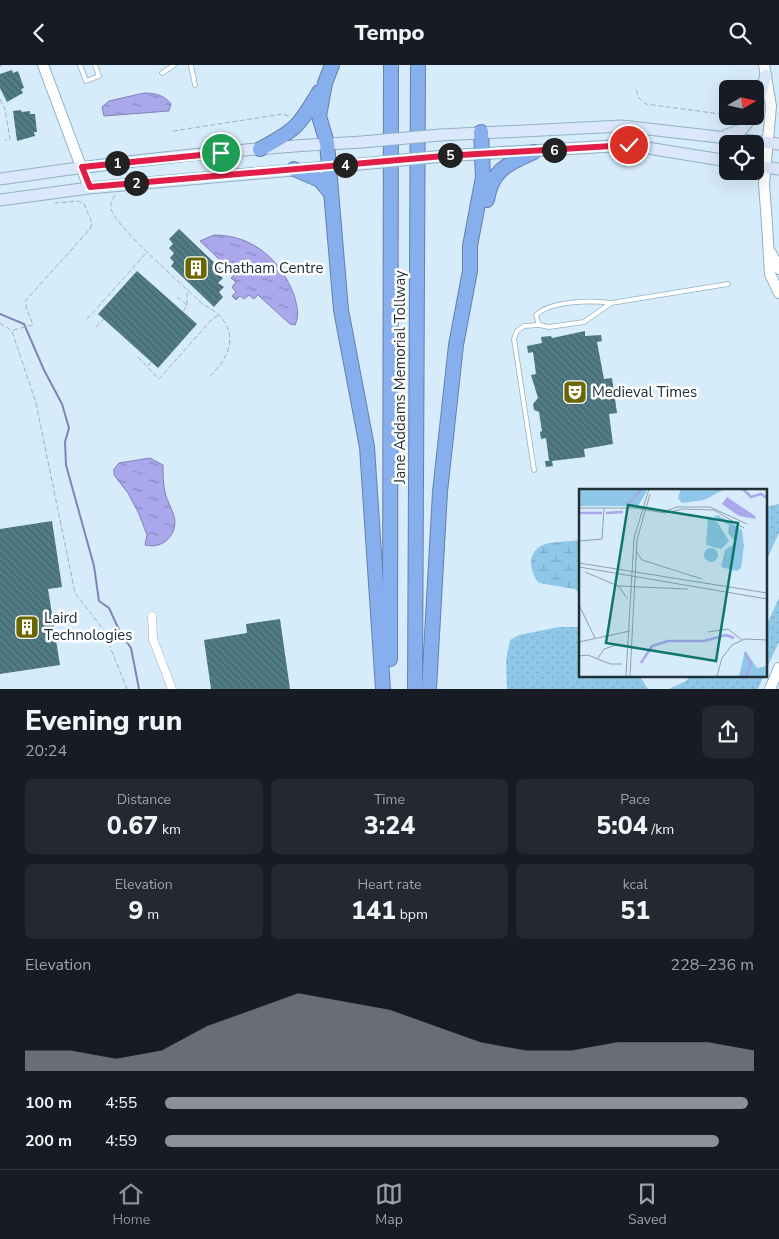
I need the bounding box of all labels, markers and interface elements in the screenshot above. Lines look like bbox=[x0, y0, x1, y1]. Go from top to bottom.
text: Tempo bbox=[354, 18, 425, 48]
icon: back bbox=[25, 19, 53, 47]
icon: search bbox=[726, 19, 754, 47]
north arrow bbox=[719, 80, 764, 125]
map controls bbox=[719, 80, 764, 180]
pin bbox=[608, 124, 650, 166]
icon: check bbox=[615, 131, 643, 159]
pin bbox=[200, 132, 242, 174]
button: locate bbox=[719, 135, 764, 180]
pin: 6 bbox=[542, 137, 566, 163]
icon: arrive bbox=[207, 139, 235, 167]
text: 6 bbox=[550, 141, 559, 160]
pin: 5 bbox=[438, 143, 462, 167]
text: 5 bbox=[446, 146, 455, 165]
pin: 1 bbox=[104, 151, 130, 175]
pin: 4 bbox=[332, 153, 358, 177]
text: 1 bbox=[113, 154, 122, 173]
text: 4 bbox=[341, 156, 350, 175]
pin: 2 bbox=[124, 171, 148, 195]
text: 2 bbox=[132, 174, 141, 193]
building icon: Chatham Centre bbox=[183, 255, 209, 281]
place label: Chatham Centre bbox=[214, 258, 324, 278]
street label: Jane Addams Memorial Tollway bbox=[390, 270, 410, 485]
theatre icon: Medieval Times bbox=[562, 379, 588, 405]
place label: Medieval Times bbox=[592, 382, 697, 402]
inset map bbox=[579, 489, 766, 677]
place label: Laird Technologies bbox=[44, 608, 132, 645]
building icon: Laird Technologies bbox=[14, 614, 40, 640]
text: Evening run bbox=[25, 702, 182, 740]
button: share bbox=[702, 706, 754, 758]
text: 20:24 bbox=[25, 740, 67, 762]
text: Distance bbox=[117, 790, 171, 809]
text: Time bbox=[374, 790, 405, 809]
text: Pace bbox=[620, 790, 650, 809]
text: 0.67 bbox=[107, 809, 158, 843]
text: 3:24 bbox=[364, 809, 415, 843]
text: 5:04 bbox=[596, 809, 648, 843]
text: km bbox=[158, 820, 181, 839]
text: /km bbox=[648, 820, 674, 839]
text: Elevation bbox=[115, 875, 173, 894]
text: Heart rate bbox=[357, 875, 422, 894]
text: kcal bbox=[623, 875, 648, 894]
text: 9 bbox=[129, 894, 144, 928]
text: 141 bbox=[351, 894, 396, 928]
text: 51 bbox=[620, 894, 650, 928]
text: m bbox=[144, 905, 159, 924]
text: bpm bbox=[396, 905, 428, 924]
text: Elevation bbox=[25, 954, 91, 976]
text: 228–236 m bbox=[671, 954, 754, 976]
text: 100 m bbox=[25, 1092, 72, 1114]
text: 4:55 bbox=[105, 1092, 137, 1114]
text: 200 m bbox=[25, 1130, 72, 1152]
text: 4:59 bbox=[105, 1130, 137, 1152]
tab: Home bbox=[112, 1180, 150, 1229]
tab: Map bbox=[375, 1180, 403, 1229]
tab: Saved bbox=[628, 1180, 667, 1229]

